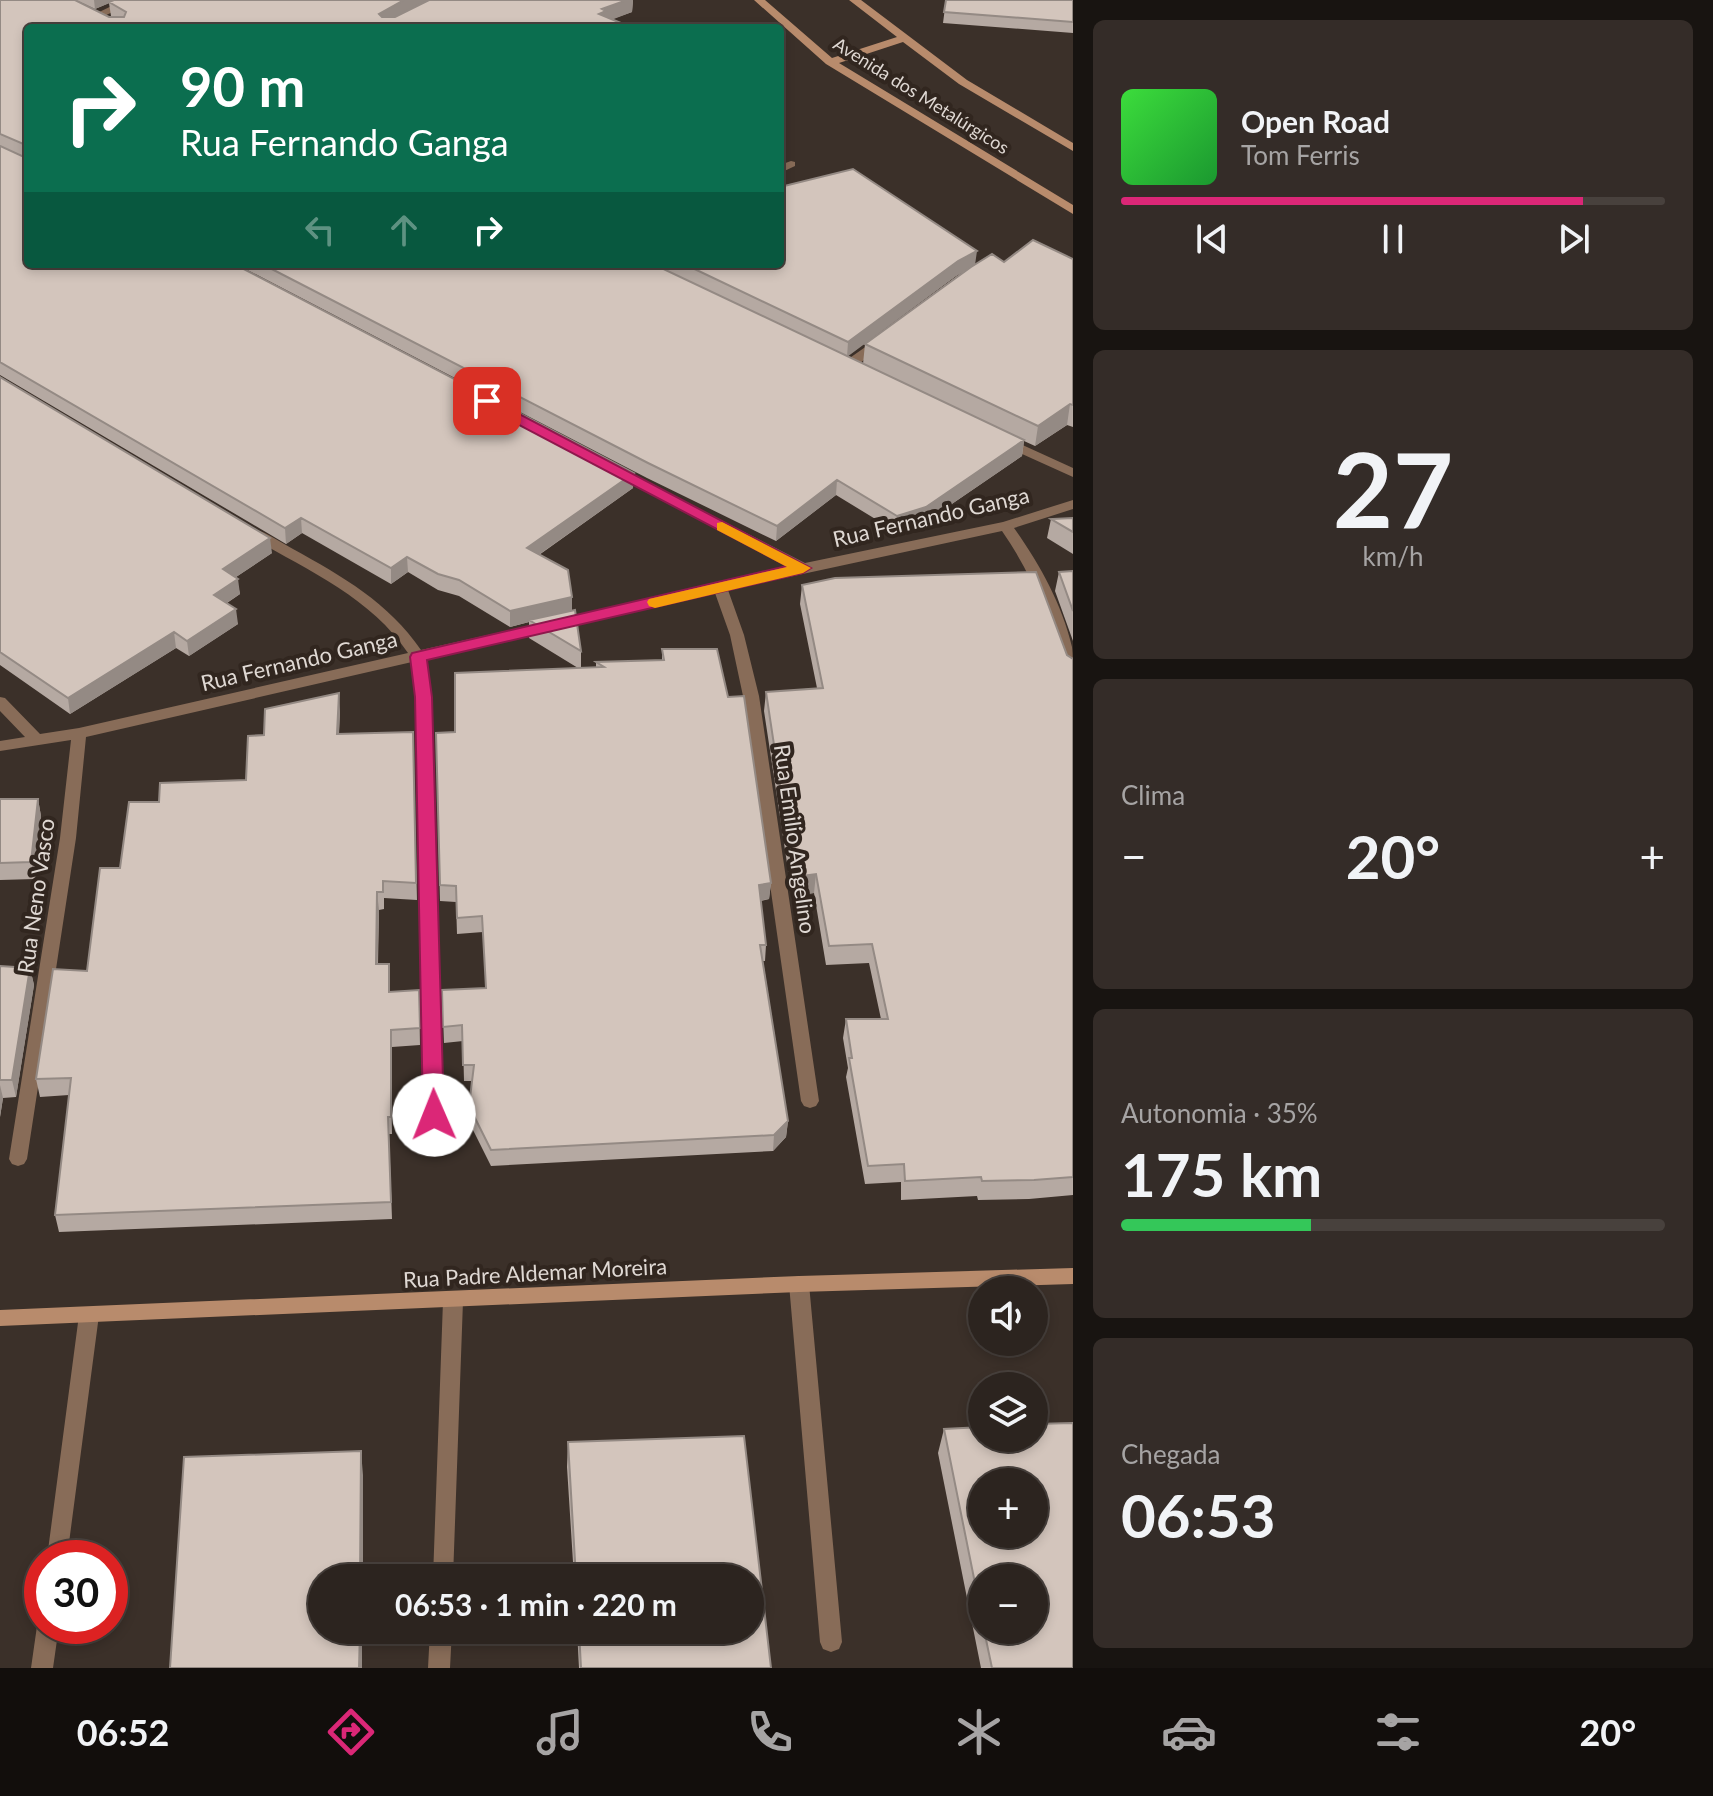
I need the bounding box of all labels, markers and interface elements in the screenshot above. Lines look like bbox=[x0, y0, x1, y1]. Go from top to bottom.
street label: Avenida dos Metalúrgicos bbox=[830, 32, 1013, 158]
text: 90 m bbox=[180, 52, 305, 119]
icon: right bbox=[48, 56, 152, 160]
text: Open Road bbox=[1241, 103, 1390, 139]
text: Rua Fernando Ganga bbox=[180, 120, 509, 164]
text: Tom Ferris bbox=[1241, 139, 1360, 171]
icon: left bbox=[298, 208, 342, 252]
icon: ahead bbox=[382, 208, 426, 252]
icon: right bbox=[466, 208, 510, 252]
icon: previous bbox=[1190, 217, 1234, 261]
icon: pause bbox=[1371, 217, 1415, 261]
icon: next bbox=[1552, 217, 1596, 261]
pin bbox=[453, 367, 521, 435]
icon: arrive bbox=[465, 379, 509, 423]
text: 27 bbox=[1333, 425, 1453, 550]
street label: Rua Fernando Ganga bbox=[830, 481, 1032, 552]
text: km/h bbox=[1363, 540, 1423, 572]
street label: Rua Fernando Ganga bbox=[198, 625, 400, 696]
street label: Rua Emilio Angelino bbox=[769, 742, 822, 935]
text: Clima bbox=[1121, 779, 1185, 811]
street label: Rua Neno Vasco bbox=[11, 817, 60, 975]
text: 20° bbox=[1346, 820, 1440, 892]
text: − bbox=[1121, 830, 1147, 882]
text: + bbox=[1639, 830, 1665, 882]
position arrow bbox=[392, 1073, 476, 1157]
text: Autonomia · 35% bbox=[1121, 1097, 1318, 1129]
text: 175 km bbox=[1121, 1138, 1322, 1210]
street label: Rua Padre Aldemar Moreira bbox=[402, 1252, 668, 1293]
map controls bbox=[968, 1276, 1048, 1644]
button: sound bbox=[968, 1276, 1048, 1356]
button: layers bbox=[968, 1372, 1048, 1452]
text: Chegada bbox=[1121, 1438, 1221, 1470]
button: + bbox=[968, 1468, 1048, 1548]
text: 06:53 bbox=[1121, 1479, 1276, 1551]
speed limit sign: 30 bbox=[24, 1540, 128, 1644]
button: − bbox=[968, 1564, 1048, 1644]
text: 06:53 · 1 min · 220 m bbox=[395, 1586, 677, 1622]
icon: directions bbox=[323, 1704, 379, 1760]
icon: music bbox=[532, 1704, 588, 1760]
icon: phone bbox=[742, 1704, 798, 1760]
icon: climate bbox=[951, 1704, 1007, 1760]
icon: car bbox=[1161, 1704, 1217, 1760]
icon: filters bbox=[1370, 1704, 1426, 1760]
text: 06:52 bbox=[77, 1710, 170, 1754]
text: 20° bbox=[1579, 1710, 1636, 1754]

